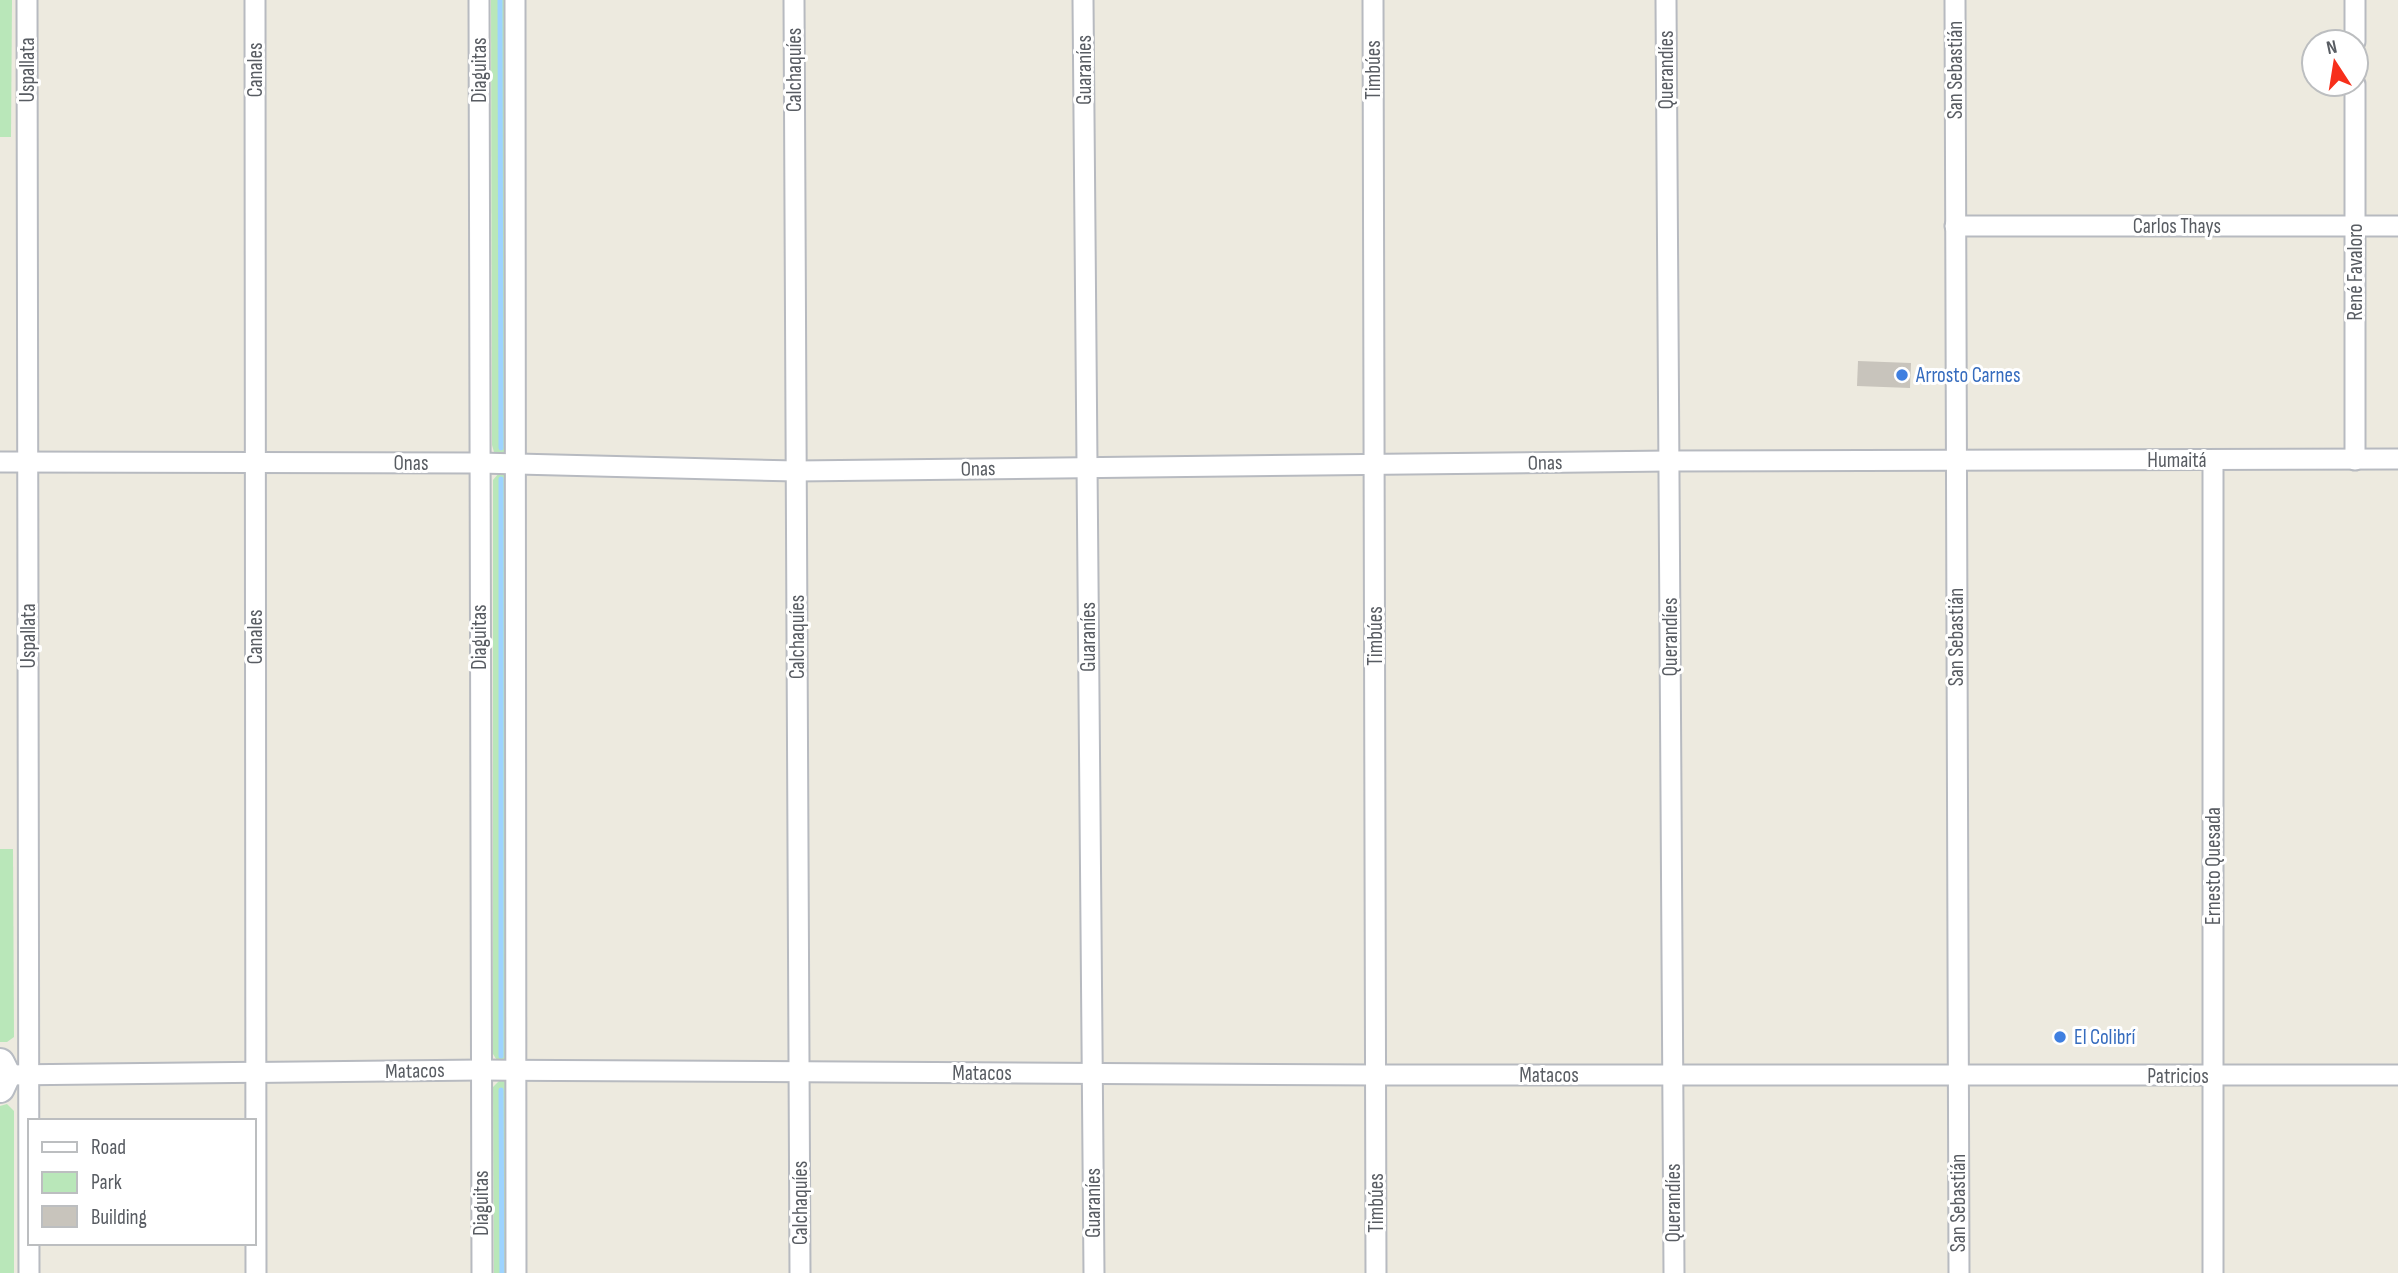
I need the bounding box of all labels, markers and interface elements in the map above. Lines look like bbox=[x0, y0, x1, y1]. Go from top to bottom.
street label: San Sebastián bbox=[1943, 21, 1968, 119]
street label: Calchaquíes bbox=[782, 28, 807, 112]
north arrow bbox=[2300, 28, 2370, 98]
street label: Querandíes bbox=[1654, 31, 1679, 109]
street label: Guaraníes bbox=[1072, 35, 1097, 105]
text: N bbox=[2324, 36, 2339, 60]
street label: Diaguitas bbox=[467, 37, 492, 103]
street label: Uspallata bbox=[15, 38, 40, 102]
street label: Timbúes bbox=[1361, 40, 1386, 100]
street label: Canales bbox=[243, 43, 268, 97]
street label: Carlos Thays bbox=[2133, 214, 2221, 239]
street label: René Favaloro bbox=[2343, 223, 2368, 321]
place label: Arrosto Carnes bbox=[1915, 363, 2021, 388]
marker: Arrosto Carnes bbox=[1894, 367, 1910, 383]
street label: Humaitá bbox=[2147, 448, 2207, 473]
street label: Onas bbox=[1527, 450, 1563, 476]
street label: Onas bbox=[394, 451, 428, 476]
street label: Onas bbox=[960, 456, 996, 482]
street label: San Sebastián bbox=[1944, 588, 1969, 686]
street label: Calchaquíes bbox=[785, 595, 810, 679]
street label: Querandíes bbox=[1658, 598, 1683, 676]
street label: Guaraníes bbox=[1076, 602, 1101, 672]
street label: Uspallata bbox=[16, 604, 41, 668]
street label: Diaguitas bbox=[467, 604, 492, 670]
street label: Timbúes bbox=[1363, 606, 1388, 666]
street label: Canales bbox=[243, 610, 268, 664]
street label: Ernesto Quesada bbox=[2201, 807, 2226, 925]
place label: El Colibrí bbox=[2074, 1025, 2136, 1050]
marker: El Colibrí bbox=[2052, 1029, 2068, 1045]
street label: Matacos bbox=[385, 1058, 445, 1084]
street label: Matacos bbox=[952, 1061, 1012, 1086]
street label: Matacos bbox=[1519, 1063, 1579, 1088]
street label: Patricios bbox=[2147, 1064, 2209, 1089]
legend bbox=[28, 1119, 256, 1245]
text: Road bbox=[91, 1135, 126, 1160]
street label: San Sebastián bbox=[1946, 1154, 1971, 1252]
street label: Calchaquíes bbox=[788, 1161, 813, 1245]
street label: Querandíes bbox=[1661, 1164, 1686, 1242]
street label: Guaraníes bbox=[1081, 1168, 1106, 1238]
text: Park bbox=[91, 1170, 122, 1195]
street label: Diaguitas bbox=[469, 1170, 494, 1236]
street label: Timbúes bbox=[1364, 1173, 1389, 1233]
text: Building bbox=[91, 1205, 147, 1230]

